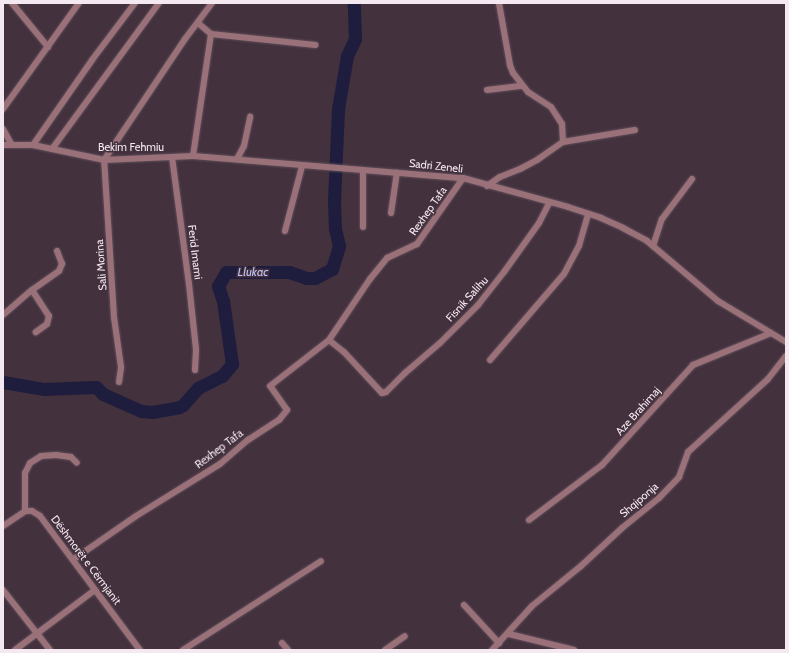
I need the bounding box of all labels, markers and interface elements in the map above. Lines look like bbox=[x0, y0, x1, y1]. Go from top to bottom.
street label: Bekim Fehmiu bbox=[98, 140, 164, 154]
street label: Sadri Zeneli bbox=[408, 157, 464, 175]
street label: Rexhep Tafa bbox=[406, 184, 450, 238]
street label: Ferid Imami bbox=[185, 224, 205, 280]
street label: Sali Morina bbox=[93, 239, 109, 291]
water label: Llukac bbox=[238, 265, 268, 279]
street label: Fisnik Salihu bbox=[443, 273, 491, 325]
street label: Aze Brahimaj bbox=[613, 384, 663, 438]
street label: Rexhep Tafa bbox=[192, 427, 246, 471]
street label: Shqiponja bbox=[617, 480, 661, 520]
street label: Dëshmorët e Cërmjanit bbox=[48, 513, 124, 607]

